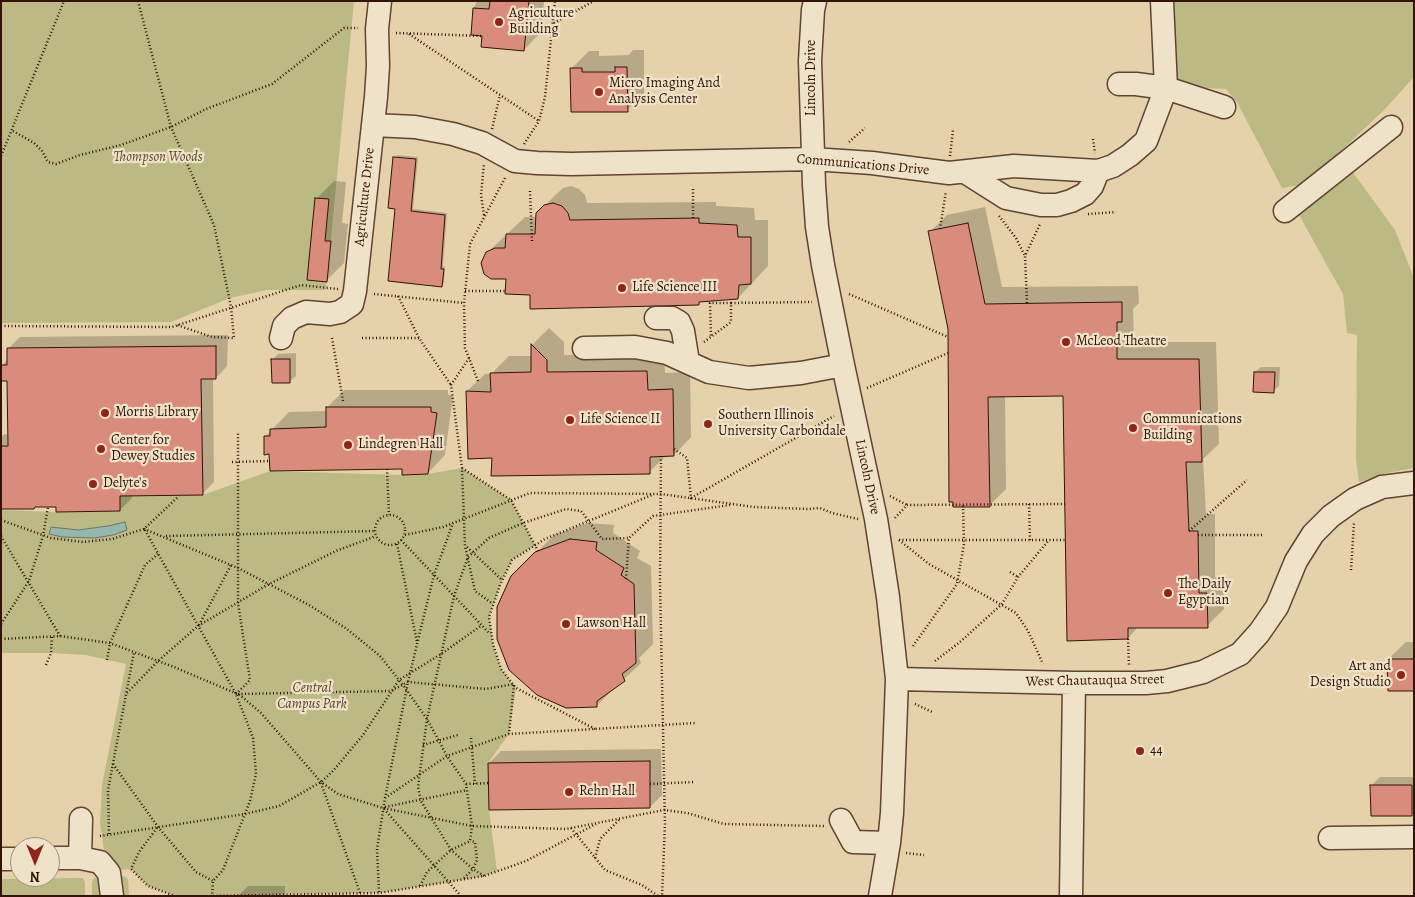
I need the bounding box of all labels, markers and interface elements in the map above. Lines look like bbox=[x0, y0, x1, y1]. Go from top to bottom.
place label: Agriculture Building bbox=[509, 6, 574, 38]
marker: Agriculture Building bbox=[493, 16, 505, 28]
street label: Lincoln Drive bbox=[804, 40, 820, 116]
place label: Micro Imaging And Analysis Center bbox=[609, 76, 720, 108]
marker: Micro Imaging And Analysis Center bbox=[593, 86, 605, 98]
street label: Agriculture Drive bbox=[351, 147, 379, 247]
park label: Thompson Woods bbox=[114, 150, 202, 166]
street label: Communications Drive bbox=[796, 151, 930, 179]
place label: Life Science III bbox=[632, 280, 717, 296]
marker: Life Science III bbox=[616, 282, 628, 294]
place label: McLeod Theatre bbox=[1076, 334, 1166, 350]
marker: McLeod Theatre bbox=[1060, 336, 1072, 348]
place label: Morris Library bbox=[115, 405, 198, 421]
marker: Morris Library bbox=[99, 407, 111, 419]
place label: Southern Illinois University Carbondale bbox=[718, 408, 846, 441]
place label: Life Science II bbox=[580, 412, 660, 428]
place label: Communications Building bbox=[1143, 412, 1242, 444]
marker: Life Science II bbox=[564, 414, 576, 426]
marker: Southern Illinois University Carbondale bbox=[702, 418, 714, 430]
marker: Communications Building bbox=[1127, 422, 1139, 434]
place label: Center for Dewey Studies bbox=[111, 433, 195, 466]
place label: Lindegren Hall bbox=[358, 437, 443, 453]
street label: Lincoln Drive bbox=[851, 438, 883, 516]
marker: Lindegren Hall bbox=[342, 439, 354, 451]
marker: Center for Dewey Studies bbox=[95, 443, 107, 455]
place label: Delyte's bbox=[103, 476, 147, 492]
marker: Delyte's bbox=[87, 478, 99, 490]
place label: The Daily Egyptian bbox=[1178, 577, 1231, 610]
marker: The Daily Egyptian bbox=[1162, 587, 1174, 599]
place label: Lawson Hall bbox=[576, 616, 646, 632]
marker: Lawson Hall bbox=[560, 618, 572, 630]
place label: Art and Design Studio bbox=[1310, 659, 1391, 692]
marker: Art and Design Studio bbox=[1395, 669, 1407, 681]
street label: West Chautauqua Street bbox=[1025, 671, 1165, 691]
park label: Central Campus Park bbox=[277, 681, 347, 714]
place label: 44 bbox=[1150, 743, 1163, 759]
marker: 44 bbox=[1134, 745, 1146, 757]
place label: Rehn Hall bbox=[579, 784, 635, 800]
marker: Rehn Hall bbox=[563, 786, 575, 798]
north arrow bbox=[10, 837, 60, 887]
text: N bbox=[30, 867, 40, 886]

